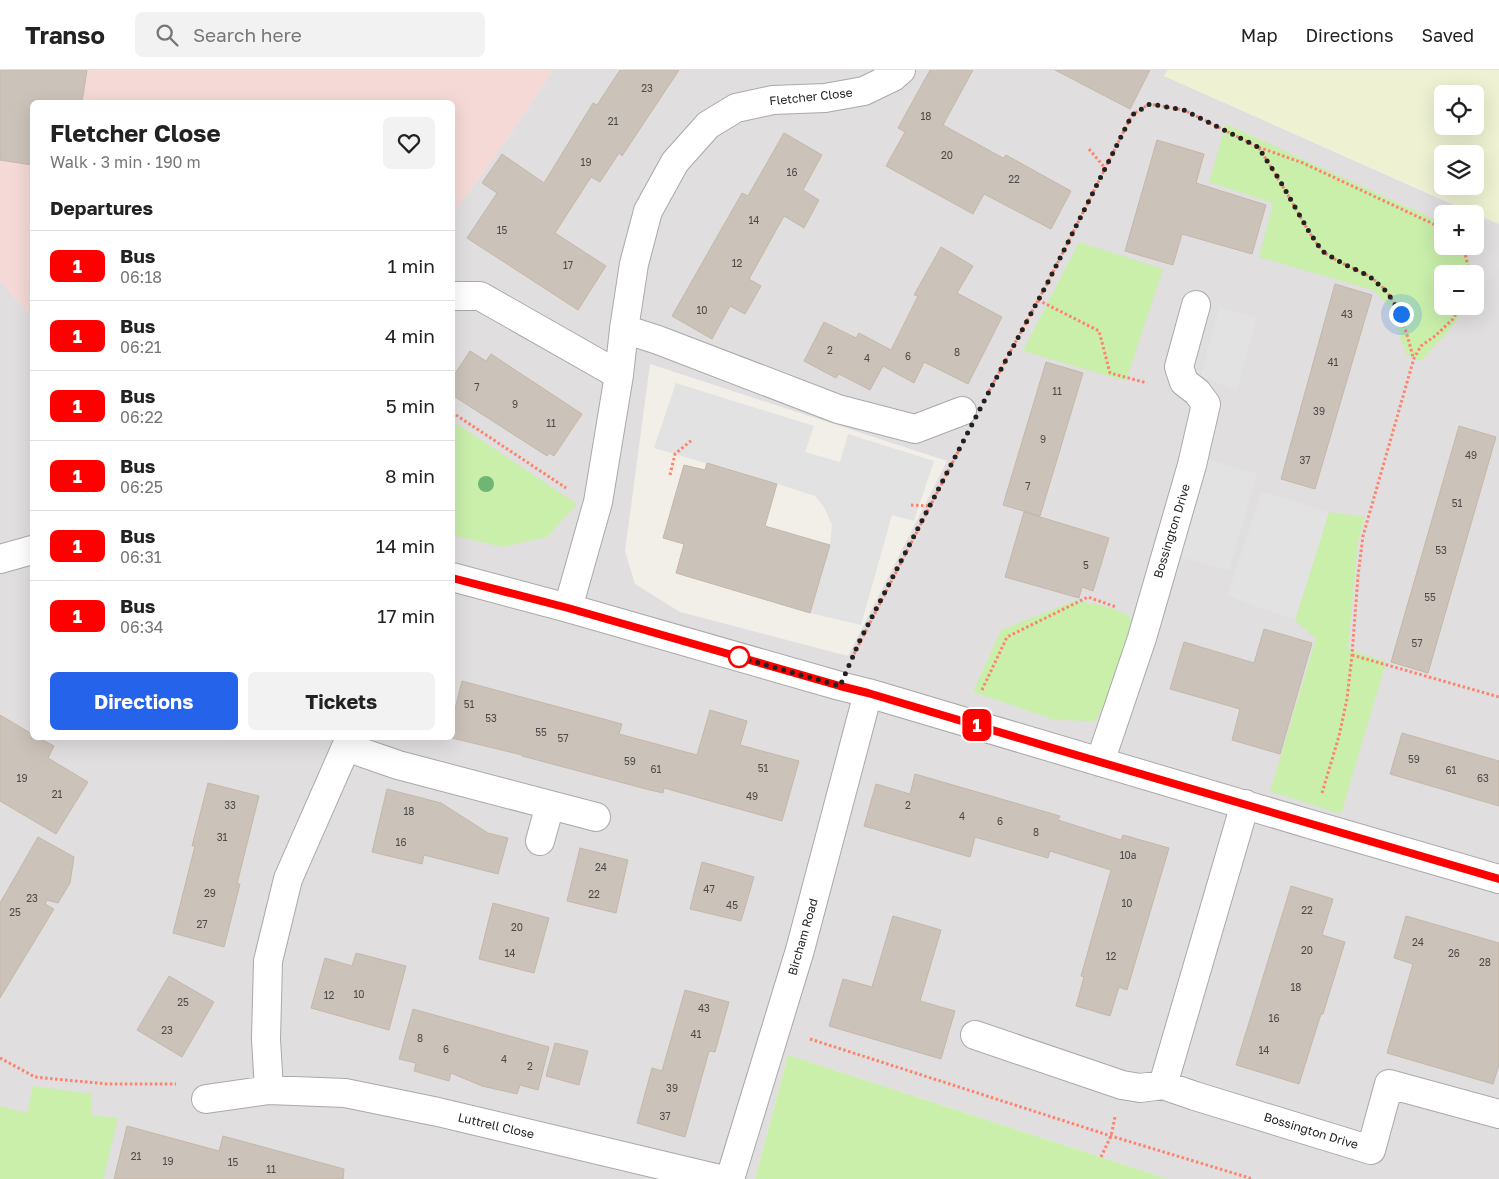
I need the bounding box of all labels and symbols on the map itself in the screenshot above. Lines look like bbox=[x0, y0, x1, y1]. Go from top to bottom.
house number: 23 bbox=[641, 82, 653, 94]
street label: Fletcher Close bbox=[769, 85, 853, 108]
house number: 18 bbox=[921, 110, 931, 122]
house number: 21 bbox=[608, 115, 618, 127]
house number: 20 bbox=[941, 149, 953, 161]
house number: 19 bbox=[581, 156, 591, 168]
house number: 16 bbox=[787, 166, 797, 178]
house number: 22 bbox=[1008, 173, 1020, 185]
house number: 14 bbox=[749, 214, 759, 226]
house number: 15 bbox=[497, 224, 508, 236]
house number: 12 bbox=[732, 257, 743, 269]
house number: 17 bbox=[563, 259, 573, 271]
your location bbox=[1389, 302, 1414, 327]
house number: 10 bbox=[696, 304, 708, 316]
house number: 43 bbox=[1341, 308, 1353, 320]
house number: 2 bbox=[827, 344, 833, 356]
house number: 8 bbox=[954, 346, 960, 358]
house number: 6 bbox=[905, 350, 911, 362]
house number: 4 bbox=[864, 352, 870, 364]
house number: 41 bbox=[1328, 356, 1339, 368]
house number: 7 bbox=[474, 381, 480, 393]
house number: 11 bbox=[1052, 385, 1062, 397]
house number: 9 bbox=[512, 398, 518, 410]
house number: 39 bbox=[1313, 405, 1325, 417]
house number: 11 bbox=[546, 417, 556, 429]
house number: 9 bbox=[1040, 433, 1046, 445]
house number: 49 bbox=[1465, 449, 1477, 461]
house number: 37 bbox=[1299, 454, 1311, 466]
house number: 7 bbox=[1025, 480, 1031, 492]
street label: Bossington Drive bbox=[1150, 482, 1193, 580]
house number: 51 bbox=[1452, 497, 1462, 509]
house number: 53 bbox=[1435, 544, 1447, 556]
house number: 5 bbox=[1083, 559, 1089, 571]
house number: 55 bbox=[1424, 591, 1436, 603]
house number: 57 bbox=[1411, 637, 1423, 649]
unlabelled marker bbox=[728, 646, 750, 668]
house number: 51 bbox=[464, 698, 474, 710]
line badge: 1 bbox=[961, 709, 993, 741]
house number: 53 bbox=[485, 712, 497, 724]
house number: 55 bbox=[535, 726, 547, 738]
house number: 57 bbox=[557, 732, 569, 744]
house number: 59 bbox=[1408, 753, 1420, 765]
house number: 59 bbox=[624, 755, 636, 767]
house number: 51 bbox=[758, 762, 768, 774]
house number: 61 bbox=[651, 763, 662, 775]
house number: 61 bbox=[1446, 764, 1457, 776]
house number: 19 bbox=[17, 772, 27, 784]
house number: 63 bbox=[1477, 772, 1489, 784]
house number: 21 bbox=[52, 788, 62, 800]
house number: 49 bbox=[746, 790, 758, 802]
house number: 33 bbox=[224, 799, 236, 811]
house number: 2 bbox=[905, 799, 911, 811]
house number: 18 bbox=[404, 805, 414, 817]
house number: 4 bbox=[959, 810, 965, 822]
house number: 6 bbox=[997, 815, 1003, 827]
house number: 8 bbox=[1033, 826, 1039, 838]
house number: 31 bbox=[217, 831, 227, 843]
house number: 16 bbox=[396, 836, 406, 848]
house number: 10a bbox=[1120, 849, 1136, 861]
house number: 24 bbox=[595, 861, 607, 873]
house number: 47 bbox=[703, 883, 715, 895]
house number: 29 bbox=[204, 887, 216, 899]
house number: 22 bbox=[588, 888, 600, 900]
house number: 23 bbox=[26, 892, 38, 904]
street label: Bircham Road bbox=[784, 897, 821, 977]
house number: 10 bbox=[1121, 897, 1133, 909]
house number: 45 bbox=[726, 899, 738, 911]
house number: 22 bbox=[1301, 904, 1313, 916]
house number: 25 bbox=[9, 906, 21, 918]
house number: 27 bbox=[196, 918, 208, 930]
house number: 20 bbox=[511, 921, 523, 933]
house number: 24 bbox=[1412, 936, 1424, 948]
house number: 20 bbox=[1301, 944, 1313, 956]
house number: 14 bbox=[505, 947, 515, 959]
house number: 26 bbox=[1448, 947, 1460, 959]
house number: 12 bbox=[1106, 950, 1117, 962]
house number: 28 bbox=[1479, 956, 1491, 968]
house number: 18 bbox=[1291, 981, 1301, 993]
house number: 10 bbox=[353, 988, 365, 1000]
house number: 12 bbox=[324, 989, 335, 1001]
house number: 25 bbox=[177, 996, 189, 1008]
house number: 43 bbox=[698, 1002, 710, 1014]
house number: 16 bbox=[1269, 1012, 1279, 1024]
house number: 23 bbox=[161, 1024, 173, 1036]
house number: 41 bbox=[691, 1028, 702, 1040]
house number: 8 bbox=[417, 1032, 423, 1044]
house number: 6 bbox=[443, 1043, 449, 1055]
house number: 14 bbox=[1259, 1044, 1269, 1056]
house number: 4 bbox=[501, 1053, 507, 1065]
house number: 2 bbox=[527, 1060, 533, 1072]
house number: 39 bbox=[666, 1082, 678, 1094]
street label: Luttrell Close bbox=[456, 1109, 536, 1142]
street label: Bossington Drive bbox=[1262, 1109, 1360, 1152]
house number: 37 bbox=[659, 1110, 671, 1122]
house number: 21 bbox=[131, 1150, 141, 1162]
house number: 19 bbox=[163, 1155, 173, 1167]
house number: 15 bbox=[228, 1156, 239, 1168]
house number: 11 bbox=[266, 1163, 276, 1175]

